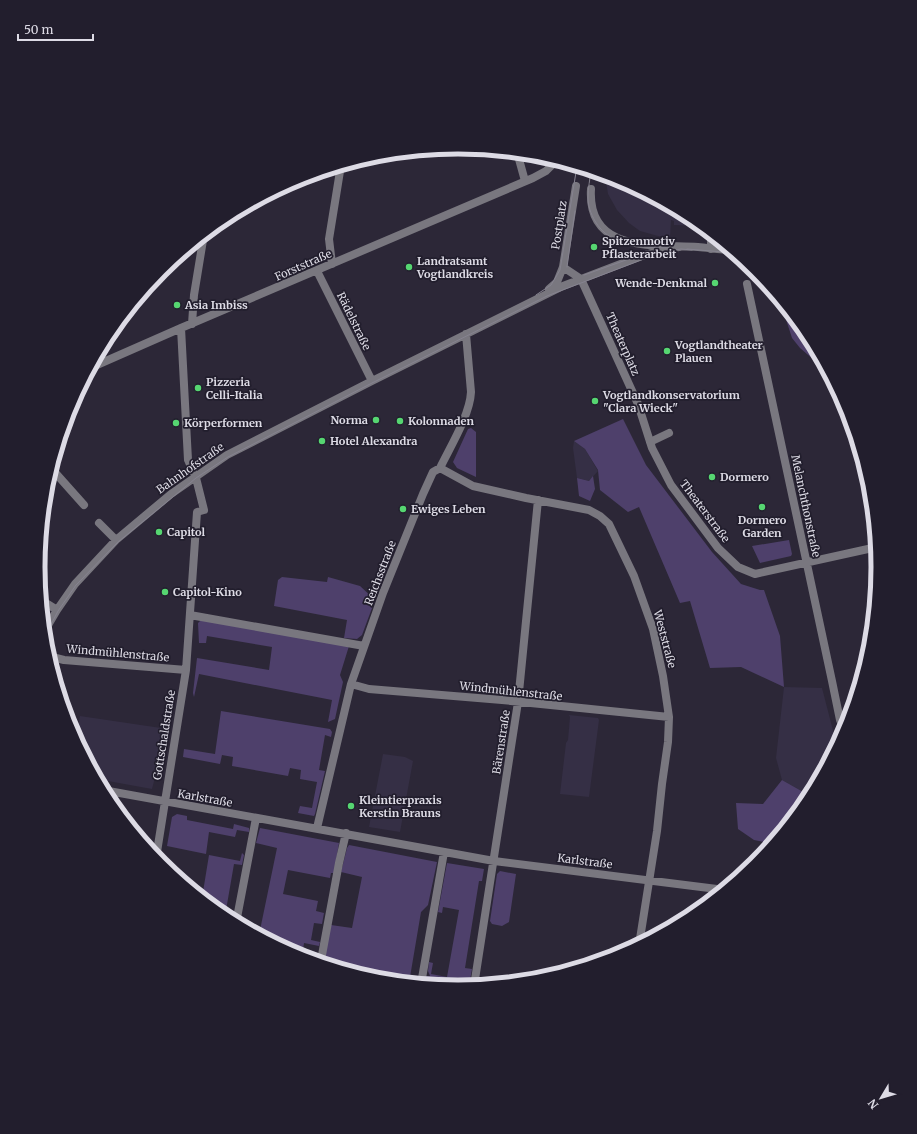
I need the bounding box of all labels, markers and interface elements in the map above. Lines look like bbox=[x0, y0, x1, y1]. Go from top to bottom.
scale bar bbox=[18, 16, 93, 42]
text: 50 m bbox=[24, 22, 53, 37]
street label: Postplatz bbox=[548, 200, 570, 250]
place label: Spitzenmotiv Pflasterarbeit bbox=[602, 234, 677, 261]
marker: Spitzenmotiv Pflasterarbeit bbox=[589, 242, 599, 252]
street label: Forststraße bbox=[272, 246, 334, 284]
place label: Landratsamt Vogtlandkreis bbox=[416, 254, 494, 281]
marker: Landratsamt Vogtlandkreis bbox=[404, 262, 414, 272]
place label: Wende-Denkmal bbox=[614, 276, 707, 290]
marker: Wende-Denkmal bbox=[710, 278, 720, 288]
street label: Rädelstraße bbox=[334, 290, 374, 353]
place label: Asia Imbiss bbox=[184, 298, 248, 312]
marker: Asia Imbiss bbox=[172, 300, 182, 310]
street label: Theaterplatz bbox=[603, 310, 643, 378]
place label: Vogtlandtheater Plauen bbox=[674, 338, 763, 365]
marker: Vogtlandtheater Plauen bbox=[662, 346, 672, 356]
place label: Pizzeria Celli-Italia bbox=[206, 375, 263, 402]
marker: Pizzeria Celli-Italia bbox=[193, 383, 203, 393]
place label: Vogtlandkonservatorium "Clara Wieck" bbox=[602, 388, 740, 415]
marker: Vogtlandkonservatorium "Clara Wieck" bbox=[590, 396, 600, 406]
place label: Norma bbox=[331, 413, 368, 427]
place label: Kolonnaden bbox=[408, 414, 474, 428]
marker: Norma bbox=[371, 415, 381, 425]
place label: Körperformen bbox=[184, 416, 263, 430]
marker: Kolonnaden bbox=[395, 416, 405, 426]
marker: Körperformen bbox=[171, 418, 181, 428]
place label: Hotel Alexandra bbox=[330, 434, 418, 448]
marker: Hotel Alexandra bbox=[317, 436, 327, 446]
street label: Bahnhofstraße bbox=[154, 439, 227, 496]
street label: Melanchthonstraße bbox=[788, 454, 824, 559]
place label: Dormero bbox=[720, 470, 769, 484]
marker: Dormero bbox=[707, 472, 717, 482]
street label: Theaterstraße bbox=[677, 477, 733, 545]
place label: Ewiges Leben bbox=[411, 502, 486, 516]
marker: Dormero Garden bbox=[757, 502, 767, 512]
marker: Ewiges Leben bbox=[398, 504, 408, 514]
place label: Dormero Garden bbox=[738, 513, 787, 540]
place label: Capitol bbox=[167, 525, 206, 539]
marker: Capitol bbox=[154, 527, 164, 537]
street label: Reichsstraße bbox=[361, 538, 399, 607]
place label: Capitol-Kino bbox=[173, 585, 242, 599]
marker: Capitol-Kino bbox=[160, 587, 170, 597]
street label: Weststraße bbox=[650, 607, 680, 670]
street label: Windmühlenstraße bbox=[65, 641, 170, 664]
street label: Windmühlenstraße bbox=[458, 679, 563, 703]
street label: Gottschaldstraße bbox=[150, 689, 178, 781]
street label: Bärenstraße bbox=[489, 709, 513, 775]
street label: Karlstraße bbox=[176, 786, 234, 810]
place label: Kleintierpraxis Kerstin Brauns bbox=[359, 793, 442, 820]
marker: Kleintierpraxis Kerstin Brauns bbox=[346, 801, 356, 811]
street label: Karlstraße bbox=[557, 851, 614, 871]
north arrow bbox=[861, 1078, 901, 1118]
text: N bbox=[865, 1096, 881, 1112]

